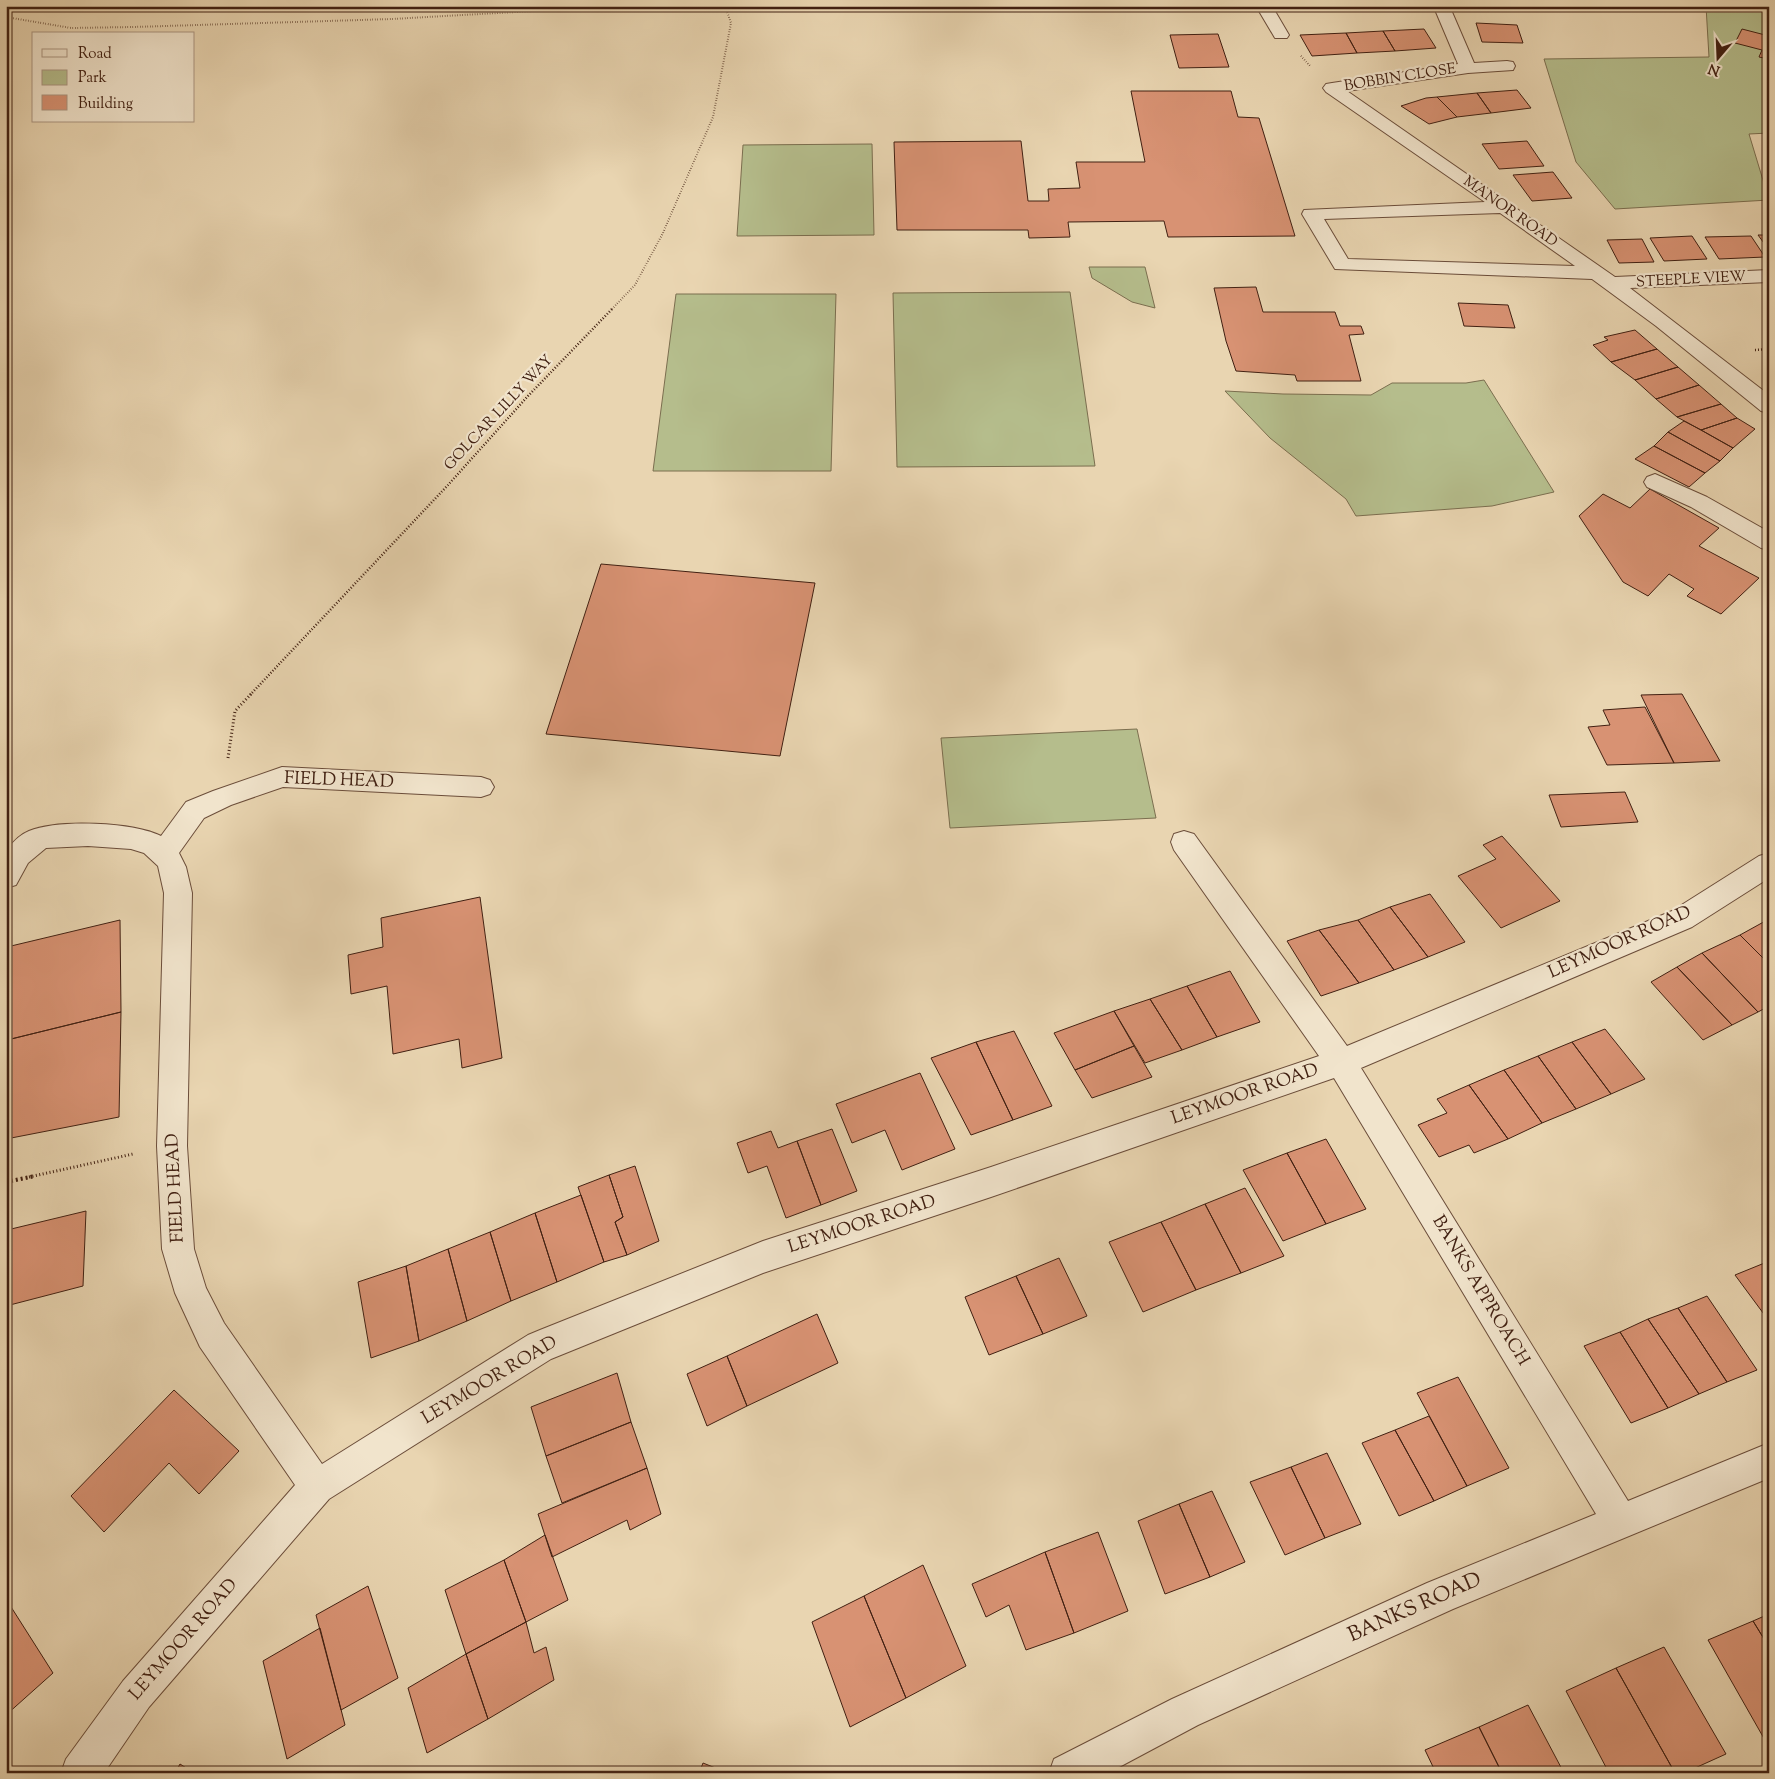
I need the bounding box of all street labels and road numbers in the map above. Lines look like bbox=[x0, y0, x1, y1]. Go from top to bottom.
street label: BOBBIN CLOSE bbox=[1342, 59, 1458, 97]
street label: MANOR ROAD bbox=[1458, 172, 1562, 253]
street label: STEEPLE VIEW bbox=[1635, 267, 1747, 293]
street label: GOLCAR LILLY WAY bbox=[440, 350, 558, 475]
street label: FIELD HEAD bbox=[284, 766, 394, 796]
street label: LEYMOOR ROAD bbox=[1544, 900, 1696, 986]
street label: LEYMOOR ROAD bbox=[1168, 1058, 1322, 1132]
street label: FIELD HEAD bbox=[160, 1133, 192, 1243]
street label: LEYMOOR ROAD bbox=[785, 1189, 939, 1261]
street label: BANKS APPROACH bbox=[1425, 1211, 1535, 1371]
street label: LEYMOOR ROAD bbox=[417, 1330, 563, 1432]
street label: BANKS ROAD bbox=[1343, 1565, 1487, 1651]
street label: LEYMOOR ROAD bbox=[124, 1573, 244, 1707]

